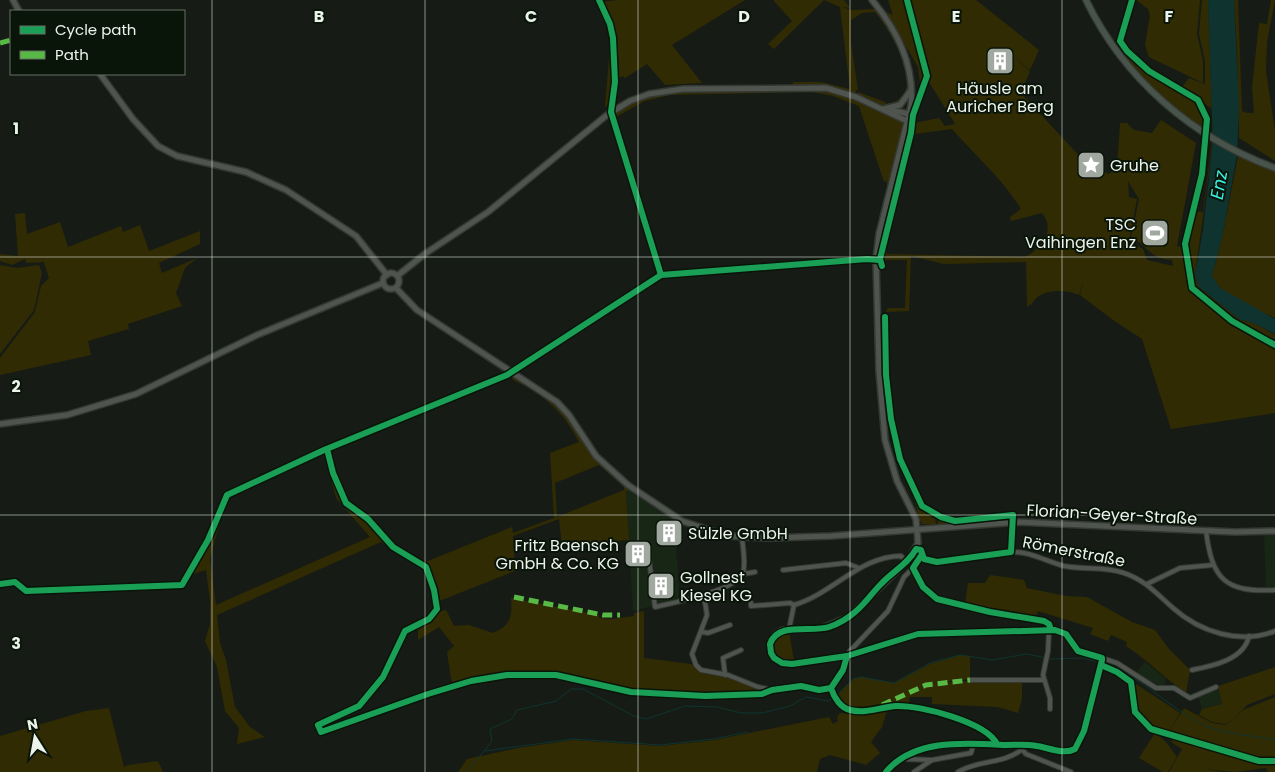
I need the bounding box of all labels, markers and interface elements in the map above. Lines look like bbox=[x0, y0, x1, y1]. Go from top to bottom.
text: B bbox=[314, 5, 324, 28]
text: C bbox=[525, 5, 537, 28]
text: D bbox=[738, 5, 750, 28]
text: E bbox=[952, 5, 960, 28]
text: F bbox=[1165, 5, 1174, 28]
legend bbox=[10, 10, 185, 75]
text: Cycle path bbox=[55, 19, 136, 40]
text: Path bbox=[55, 44, 89, 65]
building icon: Häusle am Auricher Berg bbox=[985, 46, 1015, 76]
place label: Häusle am Auricher Berg bbox=[946, 77, 1054, 118]
text: 1 bbox=[13, 117, 19, 140]
place icon: Gruhe bbox=[1076, 150, 1106, 180]
place label: Gruhe bbox=[1110, 154, 1159, 177]
water label: Enz bbox=[1204, 168, 1233, 201]
place label: TSC Vaihingen Enz bbox=[1025, 213, 1136, 254]
sports icon: TSC Vaihingen Enz bbox=[1140, 218, 1170, 248]
text: 2 bbox=[11, 375, 21, 398]
street label: Florian-Geyer-Straße bbox=[1026, 499, 1198, 530]
building icon: Sülzle GmbH bbox=[654, 518, 684, 548]
place label: Sülzle GmbH bbox=[688, 522, 788, 545]
street label: Römerstraße bbox=[1021, 530, 1127, 573]
place label: Fritz Baensch GmbH & Co. KG bbox=[496, 534, 619, 575]
building icon: Fritz Baensch GmbH & Co. KG bbox=[623, 539, 653, 569]
place label: Gollnest Kiesel KG bbox=[680, 566, 752, 607]
building icon: Gollnest Kiesel KG bbox=[646, 571, 676, 601]
text: 3 bbox=[11, 632, 21, 655]
north arrow bbox=[10, 712, 60, 762]
text: N bbox=[25, 713, 40, 735]

